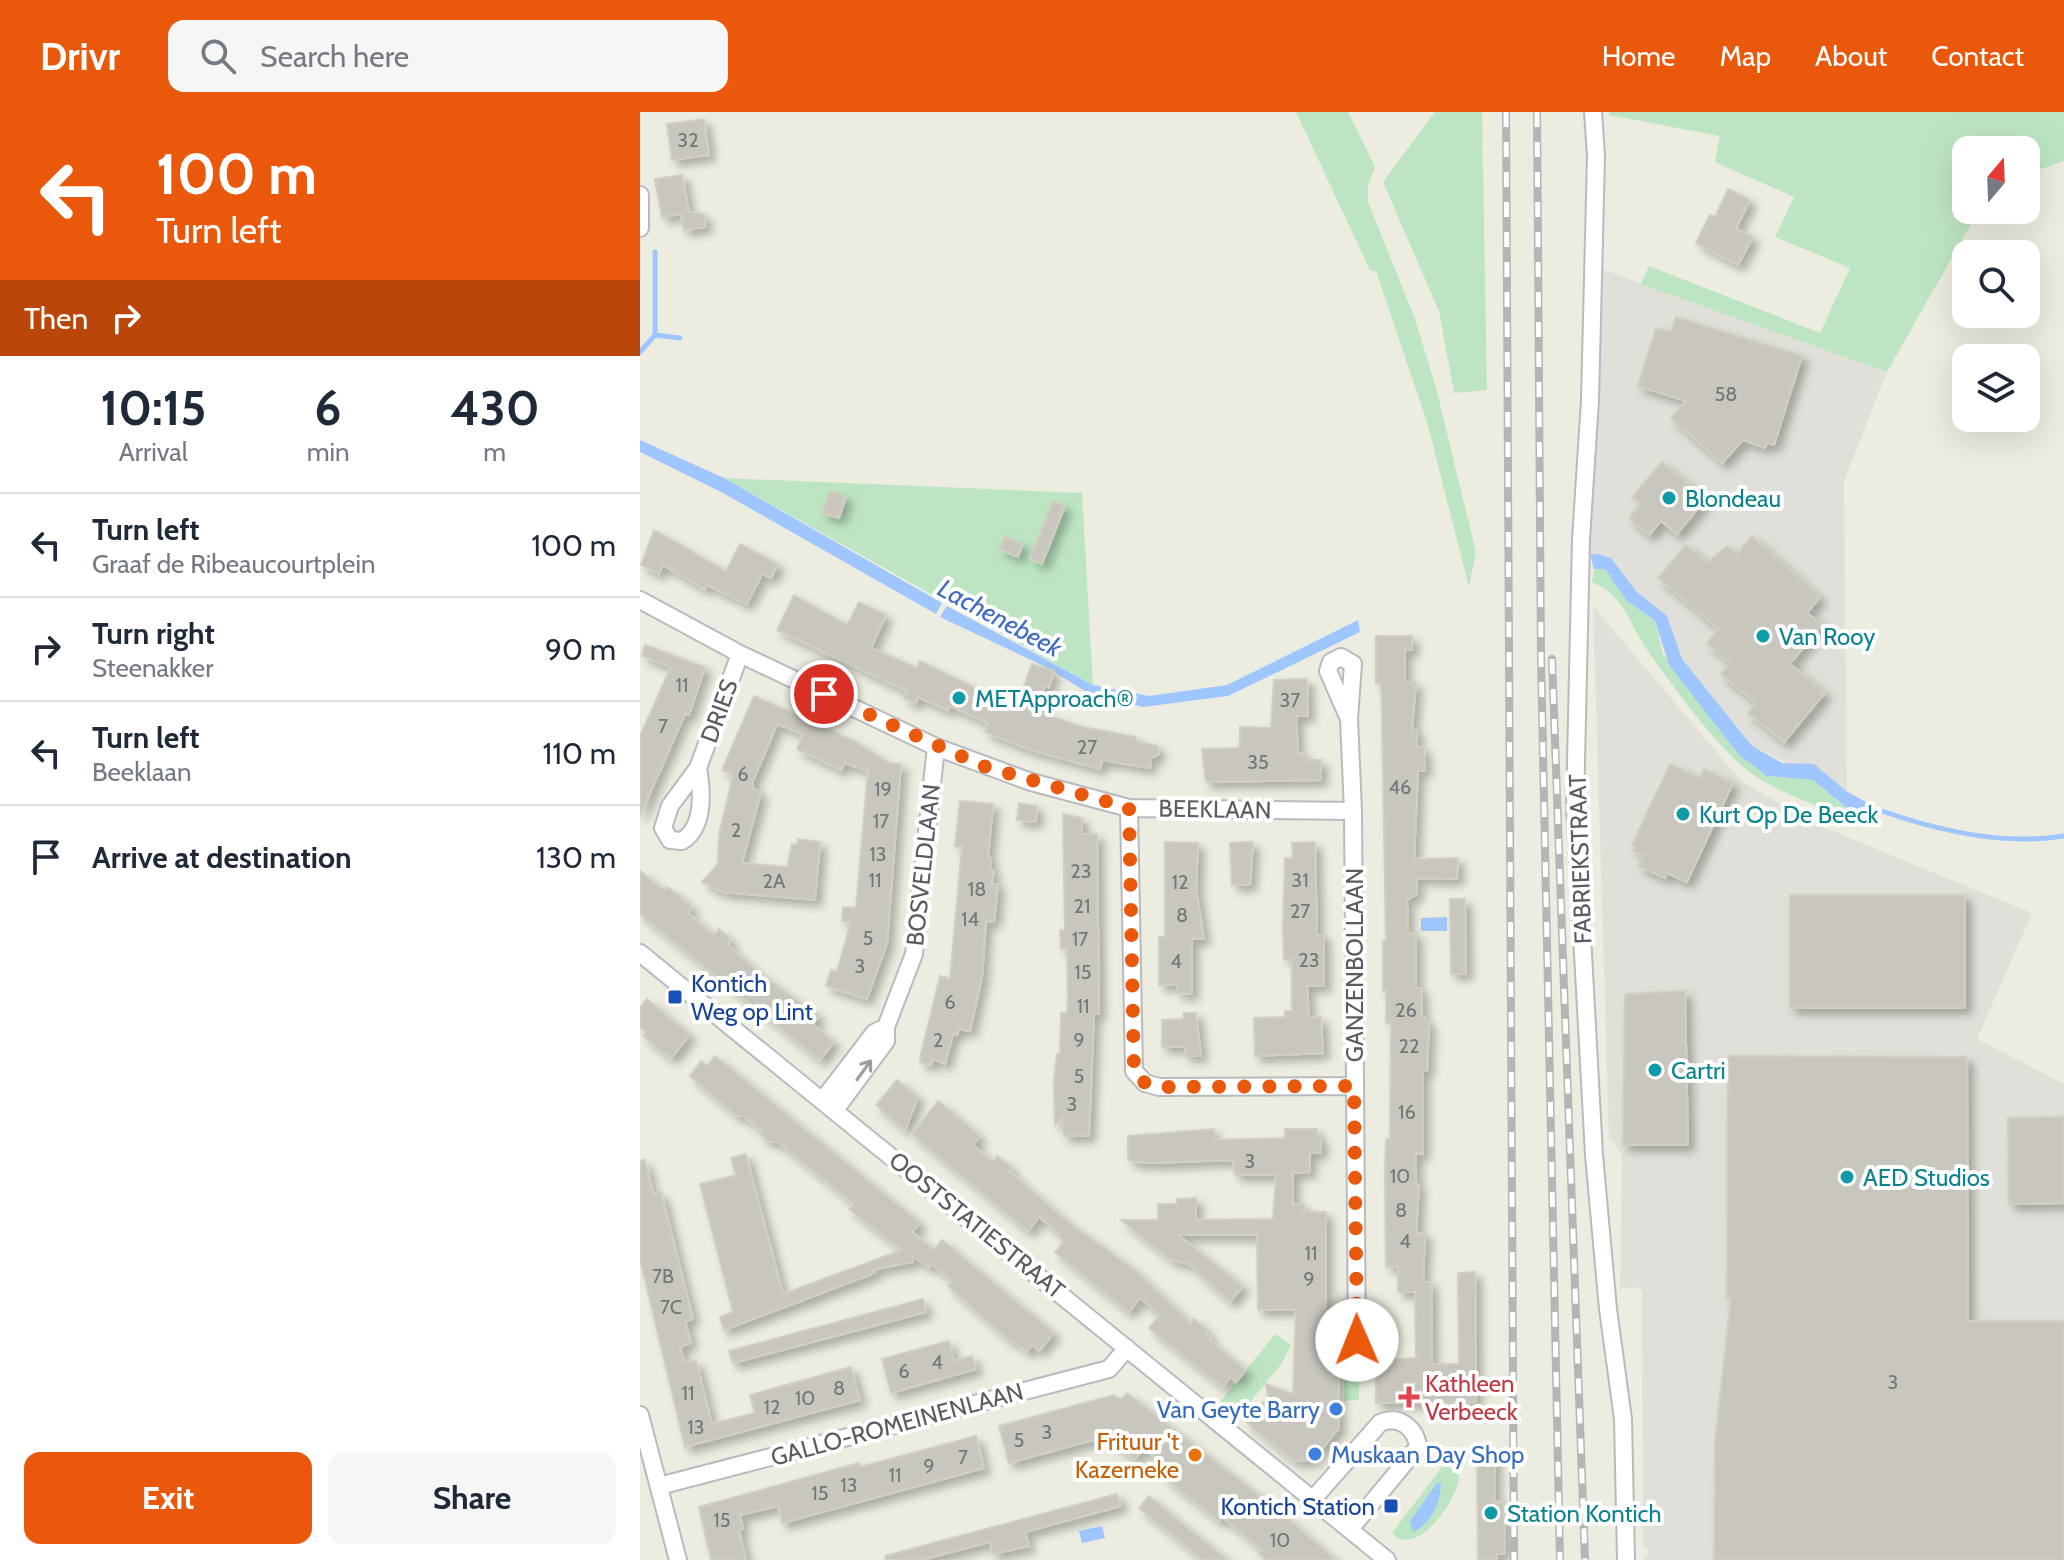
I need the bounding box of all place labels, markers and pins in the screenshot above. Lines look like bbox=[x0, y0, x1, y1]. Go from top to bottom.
place label: Blondeau bbox=[1685, 484, 1781, 513]
marker: Blondeau bbox=[1660, 489, 1678, 507]
place label: Van Rooy bbox=[1779, 622, 1875, 651]
marker: Van Rooy bbox=[1754, 627, 1772, 645]
pin bbox=[790, 660, 858, 728]
place label: METApproach® bbox=[975, 684, 1134, 713]
marker: METApproach® bbox=[950, 689, 968, 707]
place label: Kurt Op De Beeck bbox=[1699, 800, 1879, 829]
marker: Kurt Op De Beeck bbox=[1674, 805, 1692, 823]
place label: Kontich Weg op Lint bbox=[691, 969, 813, 1026]
marker: Kontich Weg op Lint bbox=[666, 988, 684, 1006]
place label: Cartri bbox=[1671, 1056, 1726, 1085]
marker: Cartri bbox=[1646, 1061, 1664, 1079]
place label: AED Studios bbox=[1863, 1163, 1990, 1192]
marker: AED Studios bbox=[1838, 1168, 1856, 1186]
place label: Kathleen Verbeeck bbox=[1425, 1369, 1518, 1426]
marker: Kathleen Verbeeck bbox=[1400, 1388, 1418, 1406]
place label: Van Geyte Barry bbox=[1157, 1395, 1320, 1424]
marker: Van Geyte Barry bbox=[1327, 1400, 1345, 1418]
place label: Frituur 't Kazerneke bbox=[1075, 1427, 1179, 1484]
place label: Muskaan Day Shop bbox=[1331, 1440, 1524, 1469]
marker: Muskaan Day Shop bbox=[1306, 1445, 1324, 1463]
marker: Frituur 't Kazerneke bbox=[1186, 1446, 1204, 1464]
place label: Kontich Station bbox=[1221, 1492, 1375, 1521]
marker: Kontich Station bbox=[1382, 1497, 1400, 1515]
place label: Station Kontich bbox=[1507, 1499, 1662, 1528]
marker: Station Kontich bbox=[1482, 1504, 1500, 1522]

